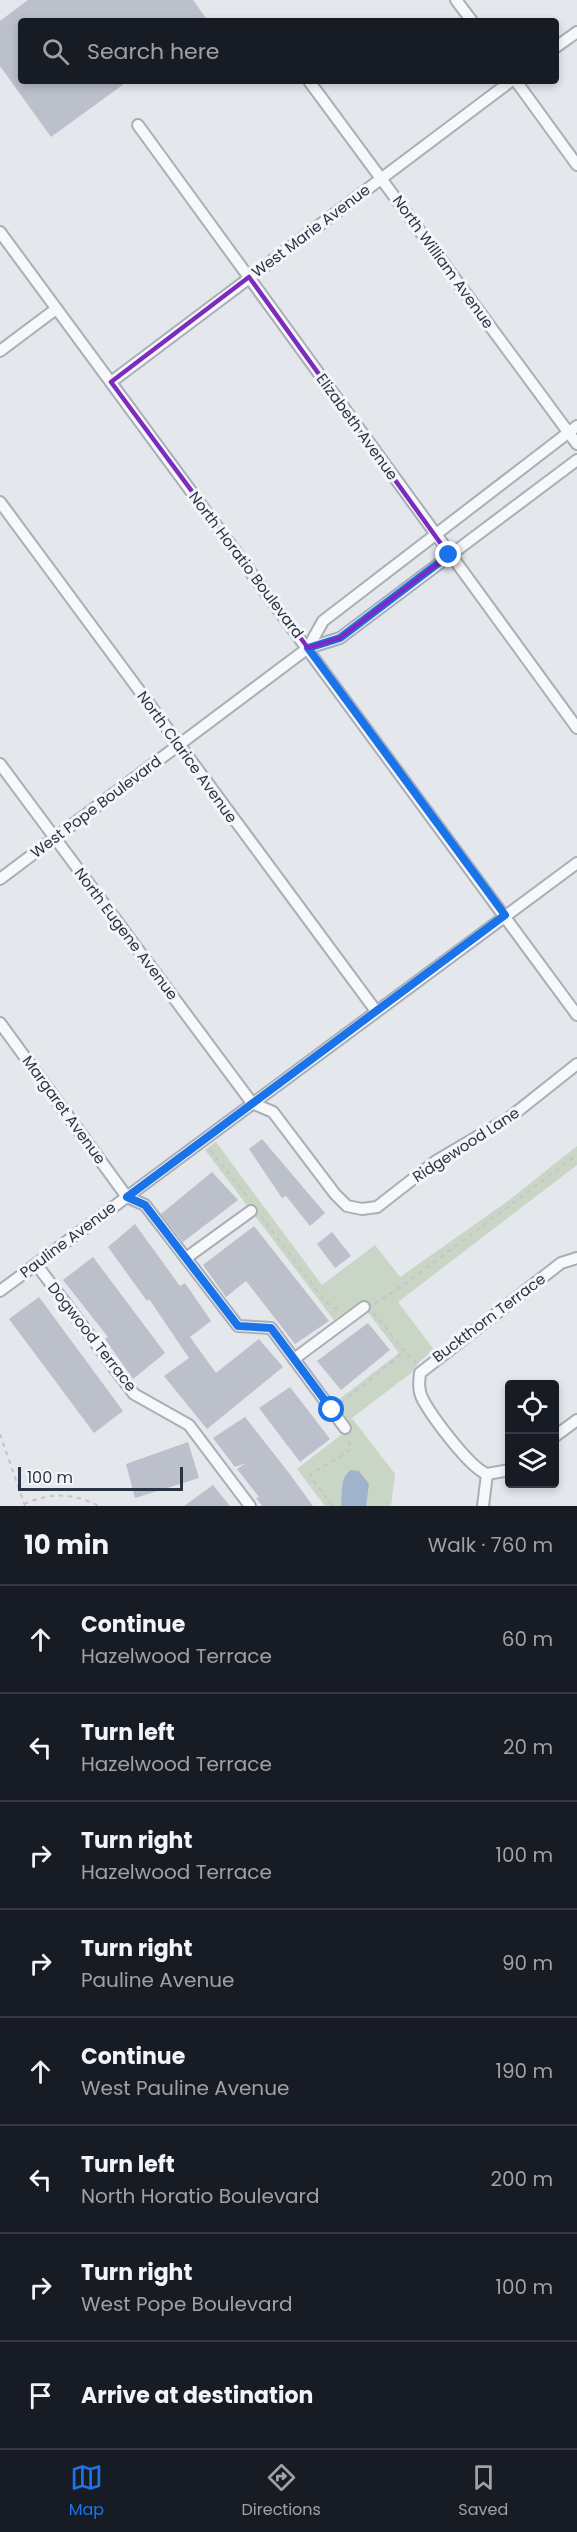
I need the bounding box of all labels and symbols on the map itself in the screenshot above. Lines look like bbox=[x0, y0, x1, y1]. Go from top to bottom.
street label: West Marie Avenue bbox=[247, 179, 374, 282]
street label: North William Avenue bbox=[388, 191, 499, 333]
street label: Elizabeth Avenue bbox=[312, 369, 403, 484]
street label: North Horatio Boulevard bbox=[184, 487, 309, 642]
route end bbox=[435, 541, 461, 567]
street label: North Clarice Avenue bbox=[132, 687, 242, 827]
street label: West Pope Boulevard bbox=[26, 750, 165, 863]
street label: North Eugene Avenue bbox=[70, 863, 183, 1004]
street label: Margaret Avenue bbox=[18, 1051, 111, 1168]
street label: Ridgewood Lane bbox=[408, 1102, 523, 1187]
street label: Pauline Avenue bbox=[15, 1197, 120, 1283]
street label: Buckthorn Terrace bbox=[428, 1268, 550, 1367]
street label: Dogwood Terrace bbox=[43, 1278, 142, 1396]
route start bbox=[318, 1396, 344, 1422]
scale bar bbox=[18, 1464, 183, 1492]

